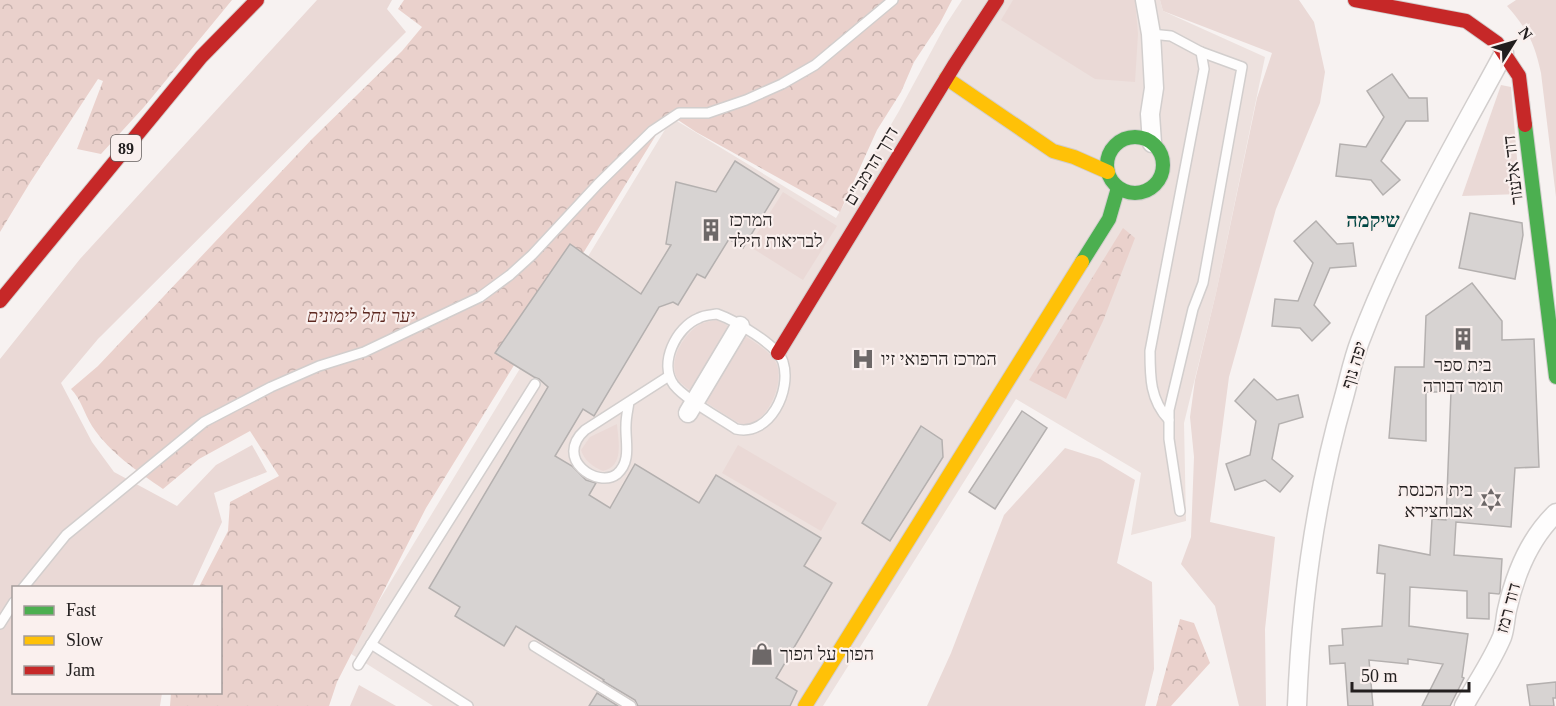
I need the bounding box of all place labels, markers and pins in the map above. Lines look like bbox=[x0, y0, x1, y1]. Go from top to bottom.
place label: המרכז לבריאות הילד bbox=[729, 210, 823, 251]
building icon: המרכז לבריאות הילד bbox=[698, 217, 724, 243]
building icon: בית ספר תומר דבורה bbox=[1450, 326, 1476, 352]
hospital icon: המרכז הרפואי זיו bbox=[850, 346, 876, 372]
place label: המרכז הרפואי זיו bbox=[881, 349, 997, 369]
place label: בית ספר תומר דבורה bbox=[1423, 355, 1503, 396]
place label: בית הכנסת אבוחצירא bbox=[1398, 480, 1473, 521]
synagogue icon: בית הכנסת אבוחצירא bbox=[1478, 487, 1504, 513]
shop icon: הפוך על הפוך bbox=[749, 641, 775, 667]
place label: הפוך על הפוך bbox=[780, 644, 874, 664]

